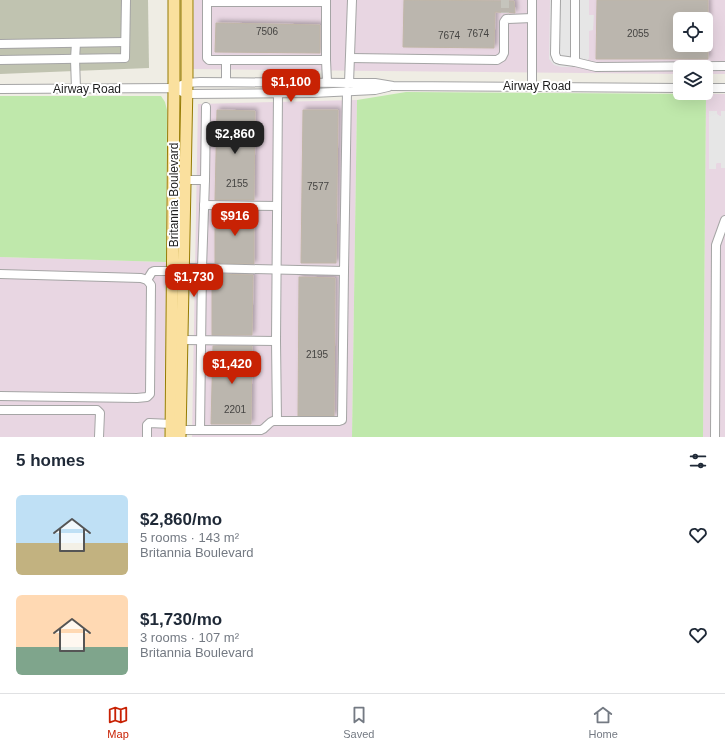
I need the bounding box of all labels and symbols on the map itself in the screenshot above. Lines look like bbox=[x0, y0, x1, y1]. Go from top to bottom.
house number: 7506 bbox=[256, 26, 279, 37]
house number: 7674 bbox=[467, 28, 490, 39]
house number: 2055 bbox=[627, 28, 650, 39]
house number: 7674 bbox=[438, 30, 461, 41]
pin: $1,100 bbox=[258, 69, 324, 103]
street label: Airway Road bbox=[503, 79, 571, 93]
street label: Airway Road bbox=[53, 82, 121, 96]
pin: $2,860 bbox=[202, 121, 268, 155]
street label: Britannia Boulevard bbox=[167, 143, 181, 247]
house number: 2155 bbox=[226, 178, 249, 189]
house number: 7577 bbox=[307, 181, 330, 192]
pin: $916 bbox=[211, 203, 259, 237]
pin: $1,730 bbox=[161, 264, 227, 298]
house number: 2195 bbox=[306, 349, 329, 360]
pin: $1,420 bbox=[199, 351, 265, 385]
house number: 2201 bbox=[224, 404, 247, 415]

